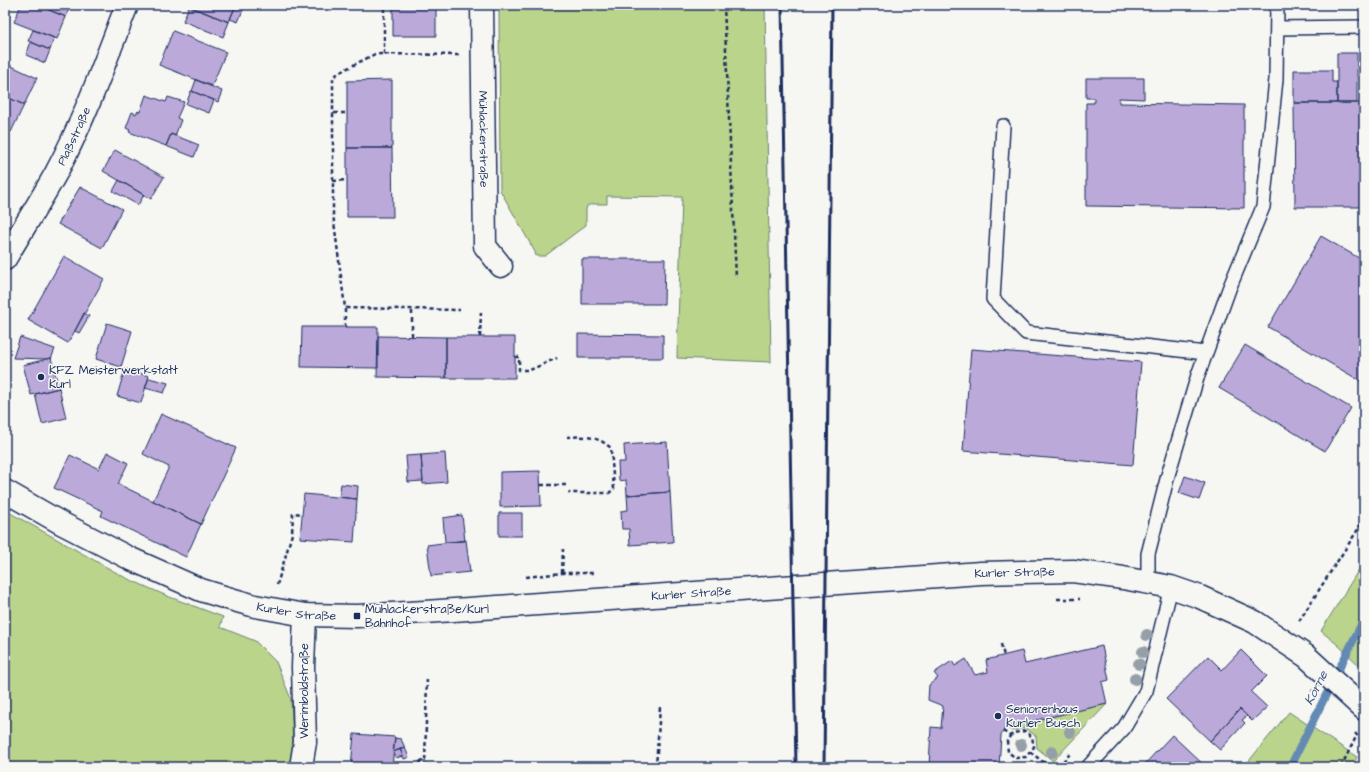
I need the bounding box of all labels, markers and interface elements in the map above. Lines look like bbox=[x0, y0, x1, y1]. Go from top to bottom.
street label: Mühlackerstraße bbox=[475, 91, 493, 188]
street label: Plaßstraße bbox=[53, 104, 95, 168]
place label: KFZ Meisterwerkstatt Kurl bbox=[49, 362, 178, 393]
marker: KFZ Meisterwerkstatt Kurl bbox=[36, 372, 46, 382]
street label: Kurler Straße bbox=[974, 563, 1055, 582]
street label: Kurler Straße bbox=[651, 582, 732, 605]
street label: Kurler Straße bbox=[255, 598, 337, 624]
place label: Mühlackerstraße/Kurl Bahnhof bbox=[365, 601, 489, 632]
marker: Mühlackerstraße/Kurl Bahnhof bbox=[352, 611, 362, 621]
street label: Werimboldstraße bbox=[296, 643, 313, 739]
water label: Körne bbox=[1300, 667, 1333, 708]
place label: Seniorenhaus Kurler Busch bbox=[1006, 701, 1080, 732]
marker: Seniorenhaus Kurler Busch bbox=[993, 711, 1003, 721]

